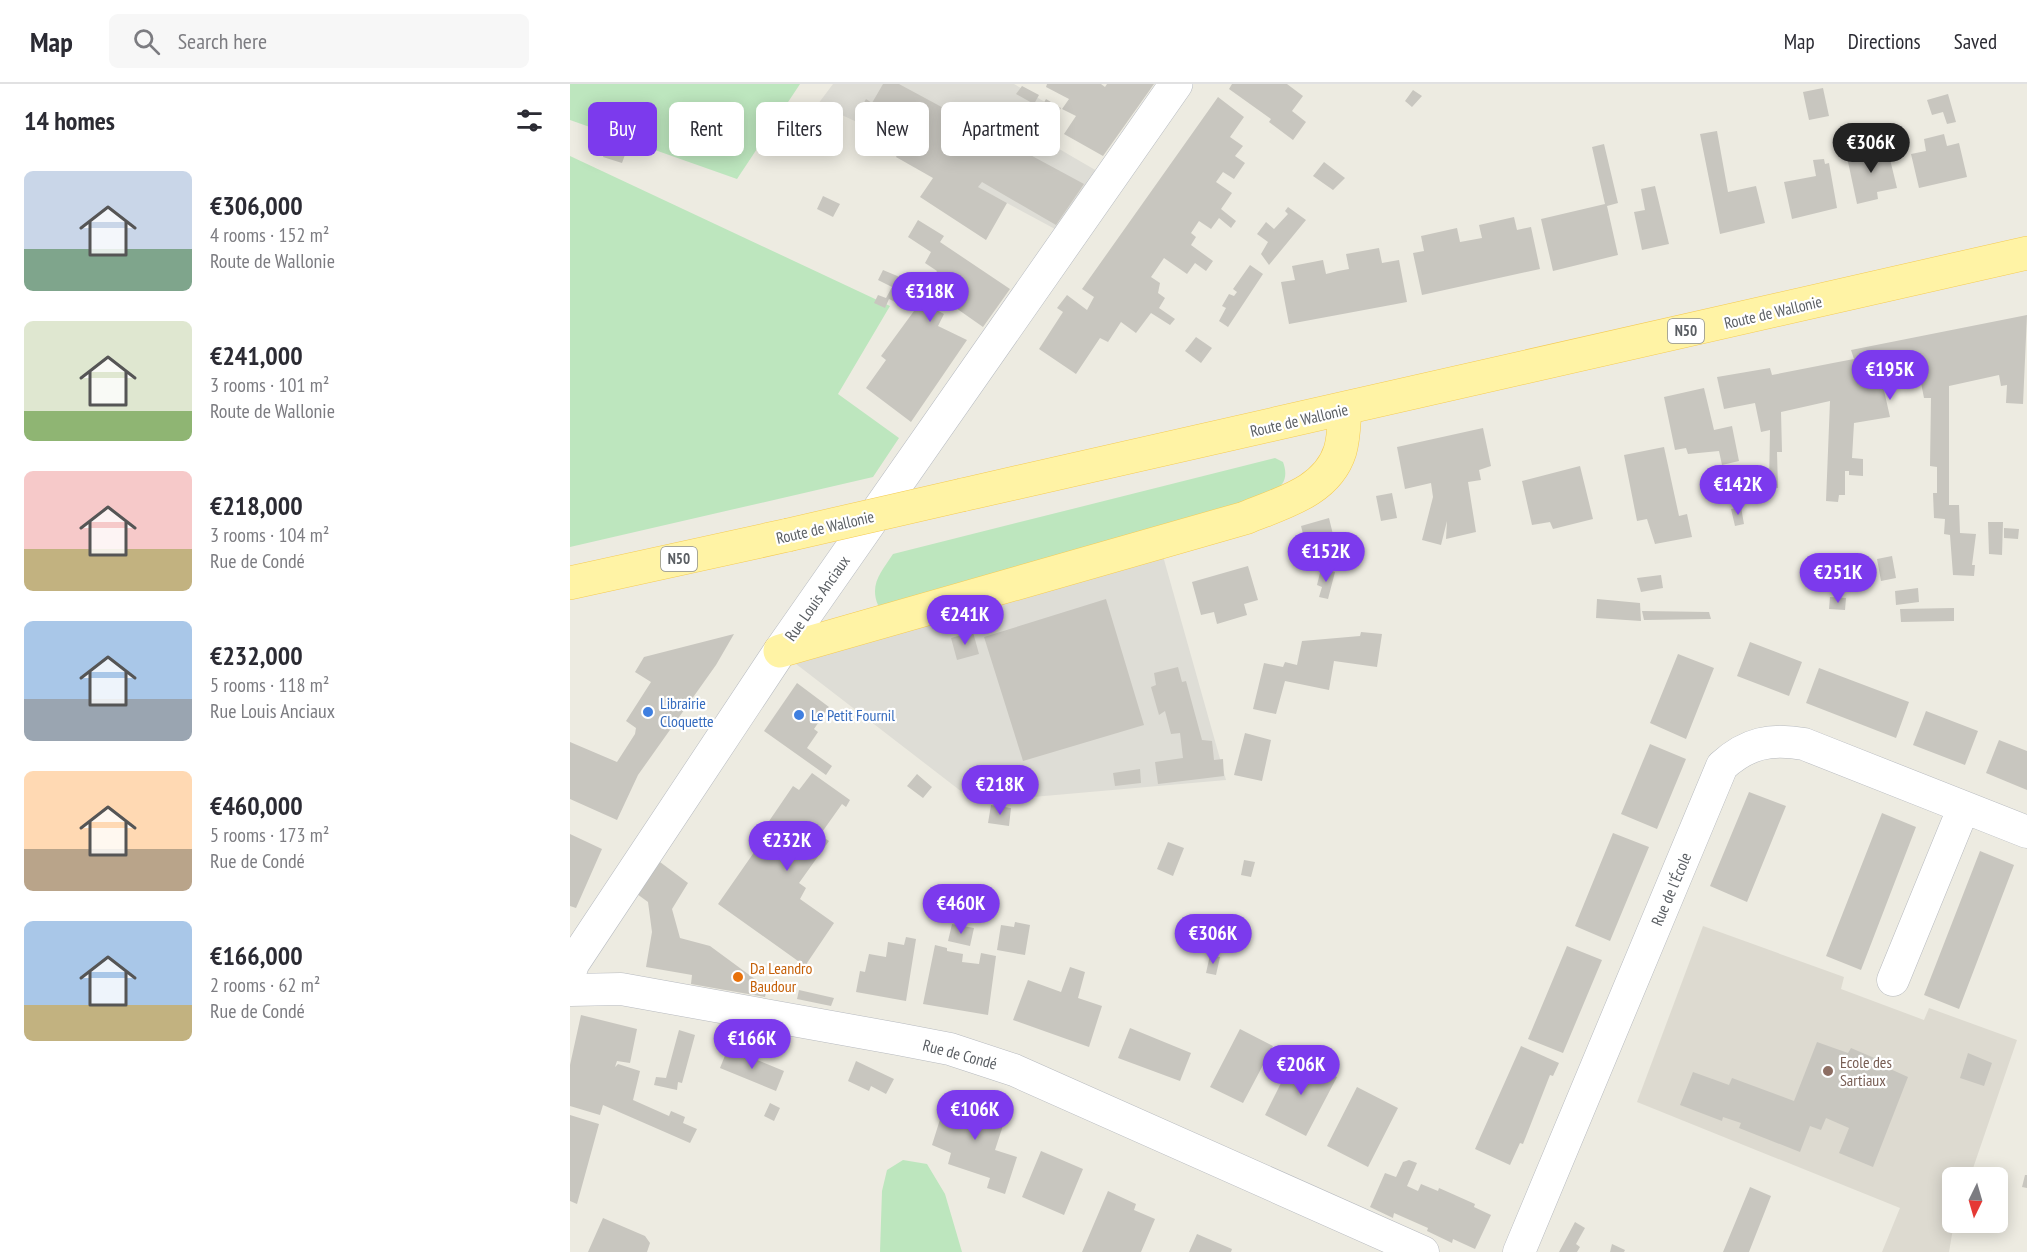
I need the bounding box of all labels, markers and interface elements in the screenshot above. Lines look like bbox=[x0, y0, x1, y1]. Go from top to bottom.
search box bbox=[109, 14, 529, 68]
text: Map bbox=[30, 23, 73, 60]
icon: search bbox=[130, 25, 163, 58]
text: Search here bbox=[178, 27, 267, 55]
text: Map bbox=[1784, 28, 1815, 55]
text: Directions bbox=[1848, 28, 1921, 55]
text: Saved bbox=[1954, 28, 1997, 55]
chip: Buy bbox=[588, 102, 657, 156]
chip: Rent bbox=[669, 102, 744, 156]
chip: Filters bbox=[756, 102, 843, 156]
chip: New bbox=[855, 102, 929, 156]
chip: Apartment bbox=[941, 102, 1060, 156]
text: 14 homes bbox=[24, 104, 115, 137]
icon: filters bbox=[513, 104, 546, 137]
pin: €306K bbox=[1829, 123, 1913, 174]
text: €306K bbox=[1847, 129, 1895, 155]
text: €306,000 bbox=[210, 189, 303, 222]
icon: home bbox=[72, 195, 144, 267]
text: 4 rooms · 152 m² bbox=[210, 222, 329, 248]
text: Route de Wallonie bbox=[210, 248, 335, 274]
pin: €318K bbox=[888, 272, 972, 323]
text: €318K bbox=[906, 278, 954, 304]
street label: Route de Wallonie bbox=[1722, 291, 1824, 333]
road number: N50 bbox=[1668, 319, 1704, 343]
text: €241,000 bbox=[210, 339, 303, 372]
icon: home bbox=[72, 345, 144, 417]
pin: €195K bbox=[1848, 350, 1932, 401]
text: €195K bbox=[1866, 356, 1914, 382]
text: 3 rooms · 101 m² bbox=[210, 372, 329, 398]
text: Route de Wallonie bbox=[210, 398, 335, 424]
street label: Route de Wallonie bbox=[1248, 399, 1350, 441]
pin: €142K bbox=[1696, 465, 1780, 516]
text: €142K bbox=[1714, 471, 1762, 497]
text: €218,000 bbox=[210, 489, 303, 522]
icon: home bbox=[72, 495, 144, 567]
street label: Route de Wallonie bbox=[774, 506, 876, 548]
text: 3 rooms · 104 m² bbox=[210, 522, 329, 548]
pin: €152K bbox=[1284, 532, 1368, 583]
text: €152K bbox=[1302, 538, 1350, 564]
road number: N50 bbox=[661, 547, 697, 571]
text: Rue de Condé bbox=[210, 548, 305, 574]
street label: Rue Louis Anciaux bbox=[780, 551, 854, 645]
pin: €251K bbox=[1796, 553, 1880, 604]
text: €251K bbox=[1814, 559, 1862, 585]
pin: €241K bbox=[923, 595, 1007, 646]
text: €241K bbox=[941, 601, 989, 627]
text: €232,000 bbox=[210, 639, 303, 672]
icon: home bbox=[72, 645, 144, 717]
text: 5 rooms · 118 m² bbox=[210, 672, 329, 698]
place label: Librairie Cloquette bbox=[660, 693, 714, 731]
text: Rue Louis Anciaux bbox=[210, 698, 335, 724]
marker: Librairie Cloquette bbox=[641, 705, 655, 719]
place label: Le Petit Fournil bbox=[811, 705, 895, 725]
marker: Le Petit Fournil bbox=[792, 708, 806, 722]
pin: €218K bbox=[958, 765, 1042, 816]
text: €218K bbox=[976, 771, 1024, 797]
text: €460,000 bbox=[210, 789, 303, 822]
icon: home bbox=[72, 795, 144, 867]
pin: €232K bbox=[745, 821, 829, 872]
text: 5 rooms · 173 m² bbox=[210, 822, 329, 848]
text: €232K bbox=[763, 827, 811, 853]
text: Rue de Condé bbox=[210, 848, 305, 874]
street label: Rue de l'École bbox=[1647, 849, 1695, 929]
pin: €460K bbox=[919, 884, 1003, 935]
text: €460K bbox=[937, 890, 985, 916]
pin: €306K bbox=[1171, 914, 1255, 965]
text: €306K bbox=[1189, 920, 1237, 946]
text: €166,000 bbox=[210, 939, 303, 972]
icon: home bbox=[72, 945, 144, 1017]
place label: Da Leandro Baudour bbox=[750, 958, 812, 996]
marker: Da Leandro Baudour bbox=[731, 970, 745, 984]
text: 2 rooms · 62 m² bbox=[210, 972, 320, 998]
text: Rue de Condé bbox=[210, 998, 305, 1024]
pin: €166K bbox=[710, 1019, 794, 1070]
text: €166K bbox=[728, 1025, 776, 1051]
street label: Rue de Condé bbox=[921, 1035, 999, 1073]
pin: €206K bbox=[1259, 1045, 1343, 1096]
text: €206K bbox=[1277, 1051, 1325, 1077]
place label: Ecole des Sartiaux bbox=[1840, 1052, 1892, 1090]
marker: Ecole des Sartiaux bbox=[1821, 1064, 1835, 1078]
pin: €106K bbox=[933, 1090, 1017, 1141]
text: €106K bbox=[951, 1096, 999, 1122]
north arrow bbox=[1942, 1167, 2008, 1233]
map controls bbox=[1942, 1167, 2008, 1233]

